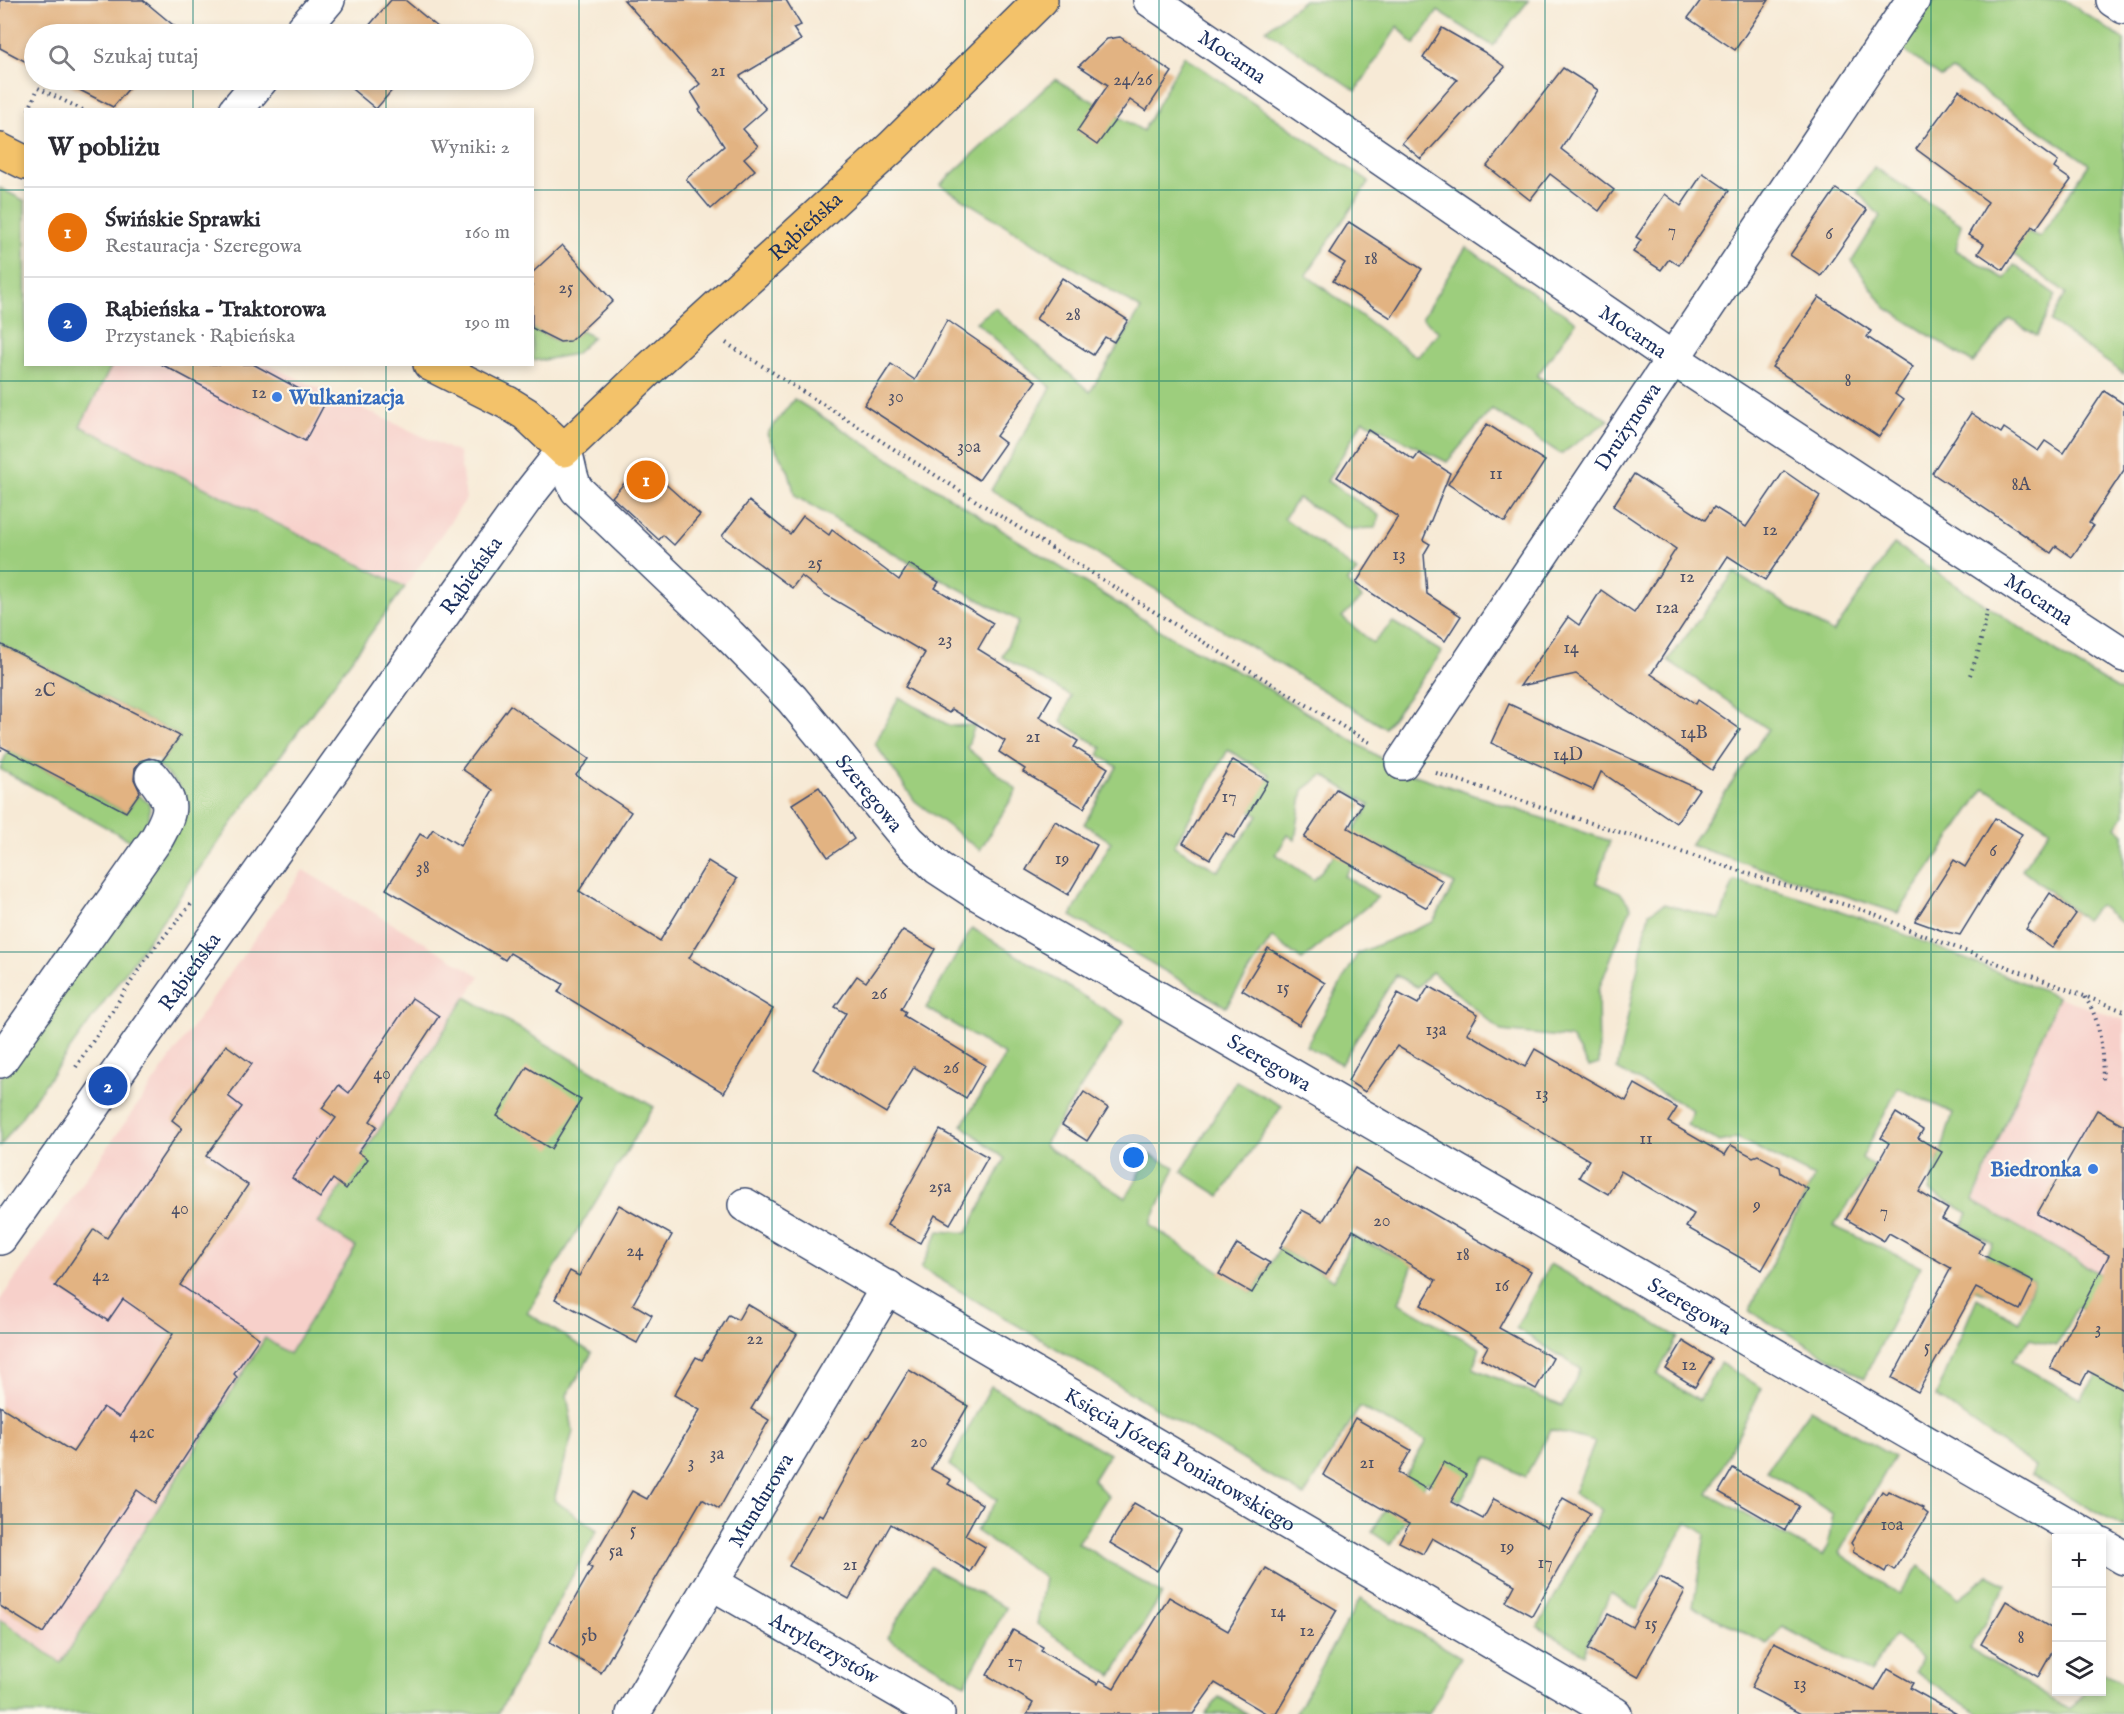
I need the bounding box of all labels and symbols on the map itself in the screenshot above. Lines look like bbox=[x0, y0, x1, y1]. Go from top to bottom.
street label: Mocarna bbox=[1192, 25, 1272, 91]
house number: 21 bbox=[710, 60, 726, 83]
house number: 24/26 bbox=[1113, 69, 1153, 92]
street label: Rąbieńska bbox=[764, 186, 850, 268]
house number: 7 bbox=[1668, 220, 1676, 243]
house number: 6 bbox=[1825, 223, 1833, 246]
house number: 18 bbox=[1364, 248, 1378, 271]
house number: 25 bbox=[559, 277, 574, 300]
street label: Mocarna bbox=[1593, 300, 1673, 366]
house number: 28 bbox=[1065, 304, 1081, 327]
house number: 8 bbox=[1844, 370, 1852, 393]
street label: Drużynowa bbox=[1589, 377, 1668, 477]
house number: 12 bbox=[251, 382, 267, 405]
place label: Wulkanizacja bbox=[288, 385, 405, 412]
house number: 30 bbox=[888, 386, 904, 409]
marker: Wulkanizacja bbox=[270, 390, 284, 404]
house number: 30a bbox=[957, 436, 981, 459]
pin: 1 bbox=[626, 458, 666, 502]
house number: 11 bbox=[1489, 463, 1503, 486]
house number: 8A bbox=[2011, 474, 2031, 497]
house number: 12 bbox=[1762, 519, 1778, 542]
street label: Rąbieńska bbox=[435, 531, 510, 621]
house number: 13 bbox=[1392, 544, 1406, 567]
house number: 25 bbox=[808, 552, 823, 575]
house number: 12 bbox=[1679, 566, 1695, 589]
street label: Mocarna bbox=[1999, 568, 2078, 633]
house number: 12a bbox=[1656, 597, 1679, 620]
house number: 23 bbox=[937, 629, 953, 652]
house number: 14 bbox=[1563, 637, 1579, 660]
house number: 2C bbox=[34, 680, 56, 703]
house number: 14B bbox=[1680, 722, 1708, 745]
house number: 21 bbox=[1025, 726, 1041, 749]
house number: 14D bbox=[1553, 744, 1583, 767]
street label: Szeregowa bbox=[828, 750, 909, 839]
house number: 17 bbox=[1221, 786, 1237, 809]
house number: 6 bbox=[1989, 840, 1997, 863]
house number: 19 bbox=[1055, 848, 1069, 871]
house number: 38 bbox=[416, 857, 430, 880]
street label: Rąbieńska bbox=[153, 927, 228, 1017]
house number: 15 bbox=[1276, 977, 1290, 1000]
house number: 26 bbox=[871, 983, 887, 1006]
house number: 13a bbox=[1425, 1019, 1447, 1042]
street label: Szeregowa bbox=[1222, 1029, 1316, 1099]
house number: 26 bbox=[943, 1057, 959, 1080]
house number: 40 bbox=[373, 1063, 391, 1086]
pin: 2 bbox=[88, 1064, 128, 1108]
house number: 13 bbox=[1535, 1083, 1549, 1106]
house number: 11 bbox=[1639, 1128, 1653, 1151]
your location bbox=[1119, 1143, 1148, 1172]
place label: Biedronka bbox=[1990, 1157, 2082, 1184]
marker: Biedronka bbox=[2086, 1162, 2100, 1176]
house number: 25a bbox=[929, 1176, 952, 1199]
house number: 9 bbox=[1752, 1194, 1761, 1217]
house number: 40 bbox=[171, 1198, 189, 1221]
house number: 7 bbox=[1880, 1201, 1888, 1224]
house number: 20 bbox=[1373, 1210, 1391, 1233]
house number: 24 bbox=[626, 1240, 644, 1263]
house number: 18 bbox=[1456, 1244, 1470, 1267]
house number: 42 bbox=[92, 1265, 110, 1288]
street label: Szeregowa bbox=[1642, 1272, 1737, 1343]
house number: 16 bbox=[1495, 1275, 1510, 1298]
house number: 3 bbox=[2095, 1318, 2101, 1341]
house number: 22 bbox=[747, 1328, 763, 1351]
house number: 5 bbox=[1924, 1336, 1931, 1359]
house number: 12 bbox=[1681, 1354, 1697, 1377]
street label: Księcia Józefa Poniatowskiego bbox=[1059, 1383, 1300, 1539]
house number: 42c bbox=[130, 1422, 155, 1445]
house number: 20 bbox=[910, 1431, 928, 1454]
house number: 3a bbox=[710, 1443, 724, 1466]
street label: Mundurowa bbox=[723, 1448, 801, 1553]
house number: 3 bbox=[688, 1452, 694, 1475]
house number: 21 bbox=[1359, 1452, 1375, 1475]
house number: 10a bbox=[1880, 1514, 1904, 1537]
house number: 5 bbox=[630, 1519, 637, 1542]
house number: 19 bbox=[1500, 1536, 1514, 1559]
house number: 5a bbox=[609, 1540, 623, 1563]
house number: 17 bbox=[1537, 1552, 1553, 1575]
house number: 21 bbox=[842, 1554, 858, 1577]
house number: 14 bbox=[1270, 1601, 1286, 1624]
street label: Artylerzystów bbox=[763, 1607, 884, 1692]
house number: 15 bbox=[1644, 1613, 1658, 1636]
house number: 12 bbox=[1299, 1620, 1315, 1643]
house number: 5b bbox=[581, 1625, 597, 1648]
house number: 8 bbox=[2017, 1627, 2025, 1650]
house number: 17 bbox=[1007, 1651, 1023, 1674]
house number: 13 bbox=[1793, 1673, 1807, 1696]

